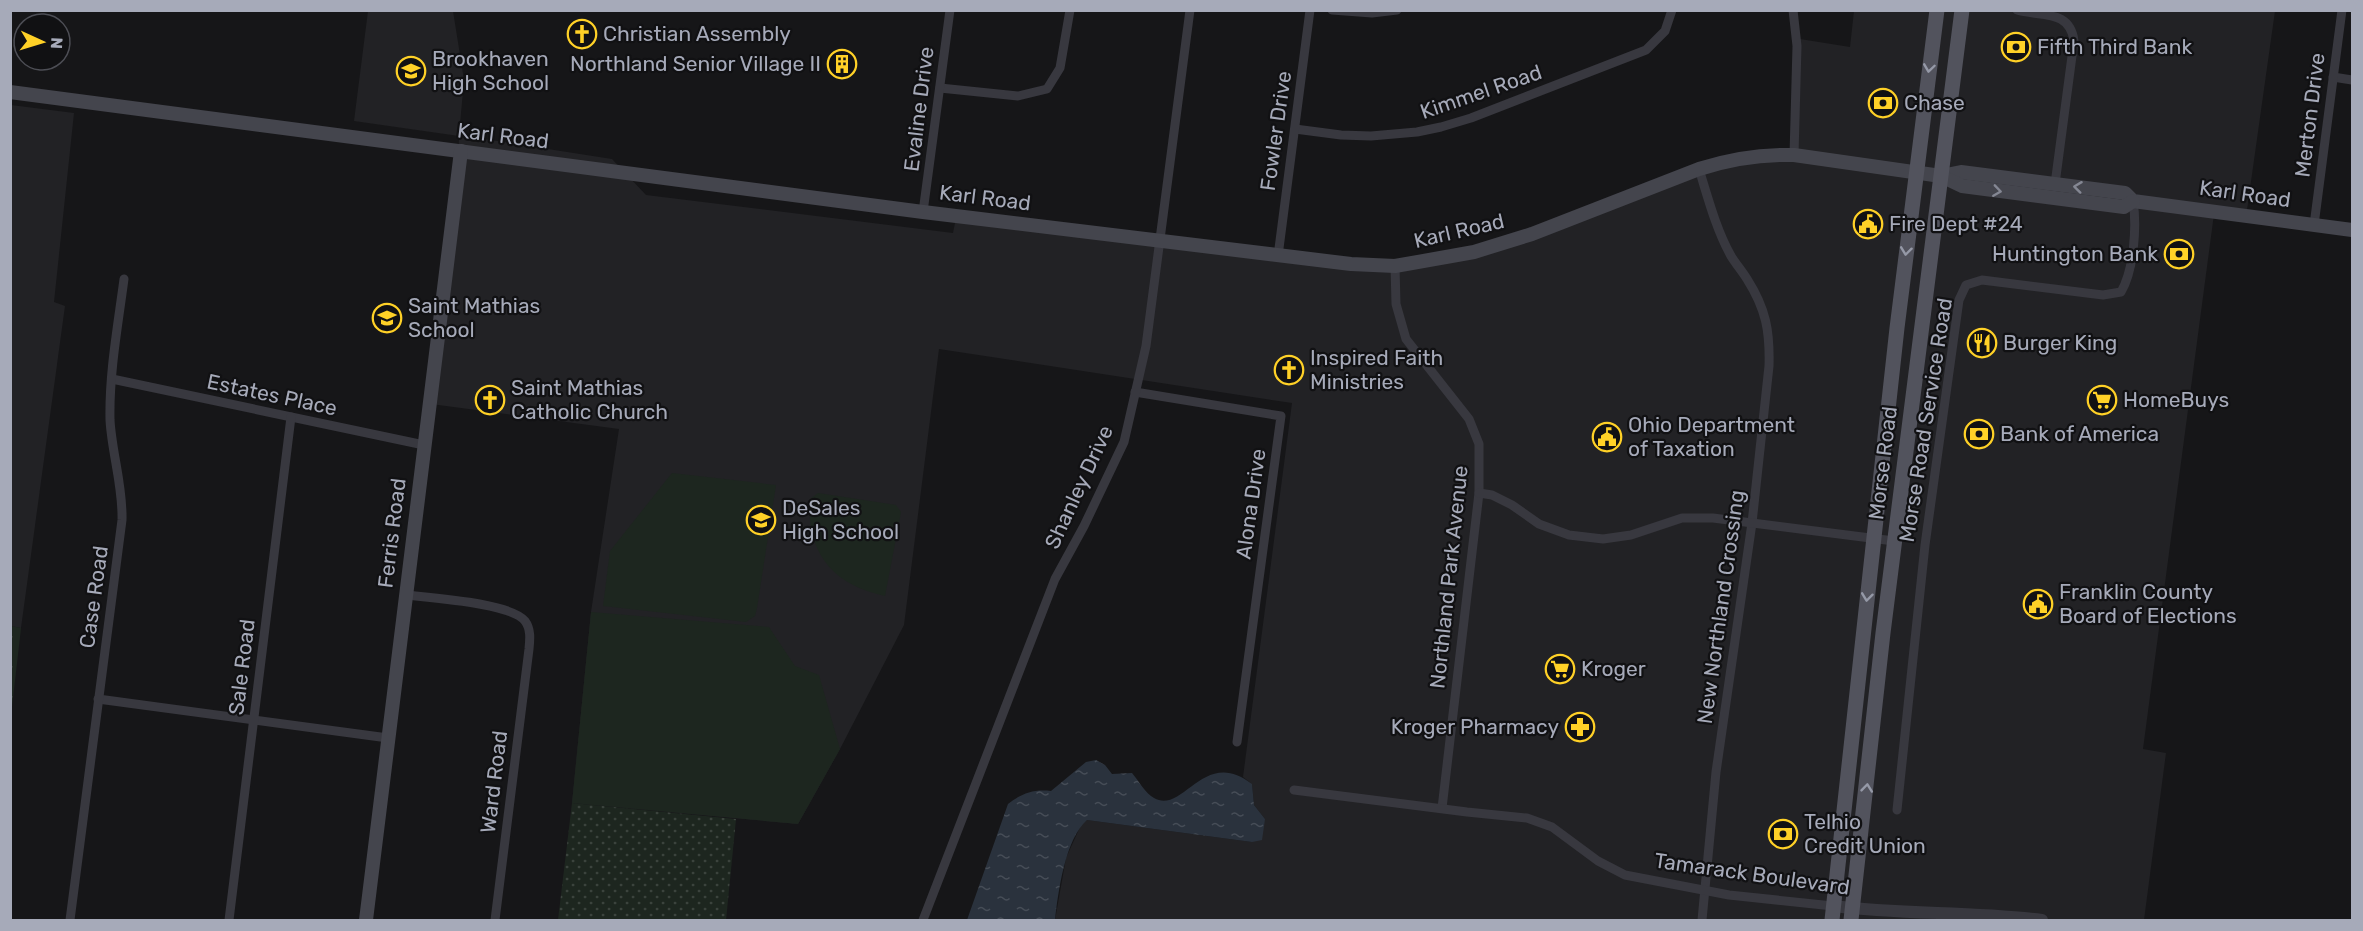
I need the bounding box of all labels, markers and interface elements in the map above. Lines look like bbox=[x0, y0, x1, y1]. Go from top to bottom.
north arrow bbox=[12, 12, 72, 72]
church icon: Christian Assembly bbox=[566, 18, 598, 50]
place label: Christian Assembly bbox=[603, 21, 791, 46]
bank icon: Fifth Third Bank bbox=[2000, 31, 2032, 63]
place label: Fifth Third Bank bbox=[2037, 34, 2192, 59]
text: N bbox=[47, 37, 66, 49]
street label: Evaline Drive bbox=[898, 45, 939, 173]
place label: Brookhaven High School bbox=[432, 46, 549, 95]
building icon: Northland Senior Village II bbox=[826, 48, 858, 80]
place label: Northland Senior Village II bbox=[570, 51, 821, 76]
street label: Merton Drive bbox=[2289, 51, 2330, 179]
school or university icon: Brookhaven High School bbox=[395, 55, 427, 87]
street label: Kimmel Road bbox=[1417, 59, 1545, 124]
one-way arrow bbox=[1924, 64, 1936, 73]
street label: Fowler Drive bbox=[1255, 69, 1296, 192]
bank icon: Chase bbox=[1867, 87, 1899, 119]
place label: Chase bbox=[1904, 90, 1965, 115]
street label: Karl Road bbox=[456, 117, 550, 154]
street label: Karl Road bbox=[2198, 175, 2292, 212]
street label: Karl Road bbox=[938, 179, 1032, 216]
one-way arrow bbox=[2073, 181, 2083, 193]
one-way arrow bbox=[1992, 185, 2001, 197]
street label: Karl Road bbox=[1411, 208, 1507, 253]
public building icon: Fire Dept #24 bbox=[1852, 208, 1884, 240]
place label: Fire Dept #24 bbox=[1889, 211, 2023, 236]
bank icon: Huntington Bank bbox=[2163, 238, 2195, 270]
place label: Huntington Bank bbox=[1992, 241, 2158, 266]
one-way arrow bbox=[1900, 246, 1913, 255]
place label: Saint Mathias School bbox=[408, 293, 540, 342]
street label: Morse Road Service Road bbox=[1894, 296, 1957, 544]
school or university icon: Saint Mathias School bbox=[371, 302, 403, 334]
restaurant icon: Burger King bbox=[1966, 327, 1998, 359]
place label: Burger King bbox=[2003, 330, 2117, 355]
place label: Inspired Faith Ministries bbox=[1310, 345, 1443, 394]
church icon: Inspired Faith Ministries bbox=[1273, 354, 1305, 386]
street label: Estates Place bbox=[205, 369, 339, 421]
place label: Saint Mathias Catholic Church bbox=[511, 375, 668, 424]
church icon: Saint Mathias Catholic Church bbox=[474, 384, 506, 416]
supermarket icon: HomeBuys bbox=[2086, 384, 2118, 416]
place label: HomeBuys bbox=[2123, 387, 2229, 412]
street label: Morse Road bbox=[1863, 405, 1902, 521]
place label: Ohio Department of Taxation bbox=[1628, 412, 1795, 461]
bank icon: Bank of America bbox=[1963, 418, 1995, 450]
street label: Shanley Drive bbox=[1039, 421, 1118, 552]
public building icon: Ohio Department of Taxation bbox=[1591, 421, 1623, 453]
place label: Bank of America bbox=[2000, 421, 2159, 446]
street label: Alona Drive bbox=[1230, 447, 1271, 561]
street label: Northland Park Avenue bbox=[1424, 464, 1473, 690]
street label: Ferris Road bbox=[372, 477, 411, 589]
street label: New Northland Crossing bbox=[1692, 488, 1749, 725]
place label: DeSales High School bbox=[782, 495, 899, 544]
school or university icon: DeSales High School bbox=[745, 504, 777, 536]
street label: Case Road bbox=[74, 544, 113, 650]
place label: Franklin County Board of Elections bbox=[2059, 579, 2237, 628]
public building icon: Franklin County Board of Elections bbox=[2022, 588, 2054, 620]
one-way arrow bbox=[1862, 592, 1874, 601]
street label: Sale Road bbox=[223, 618, 260, 716]
supermarket icon: Kroger bbox=[1544, 653, 1576, 685]
place label: Kroger bbox=[1581, 656, 1646, 681]
pharmacy icon: Kroger Pharmacy bbox=[1564, 711, 1596, 743]
place label: Kroger Pharmacy bbox=[1391, 714, 1559, 739]
street label: Ward Road bbox=[475, 729, 512, 835]
one-way arrow bbox=[1860, 783, 1873, 792]
place label: Telhio Credit Union bbox=[1804, 809, 1926, 858]
bank icon: Telhio Credit Union bbox=[1767, 818, 1799, 850]
street label: Tamarack Boulevard bbox=[1653, 847, 1851, 900]

